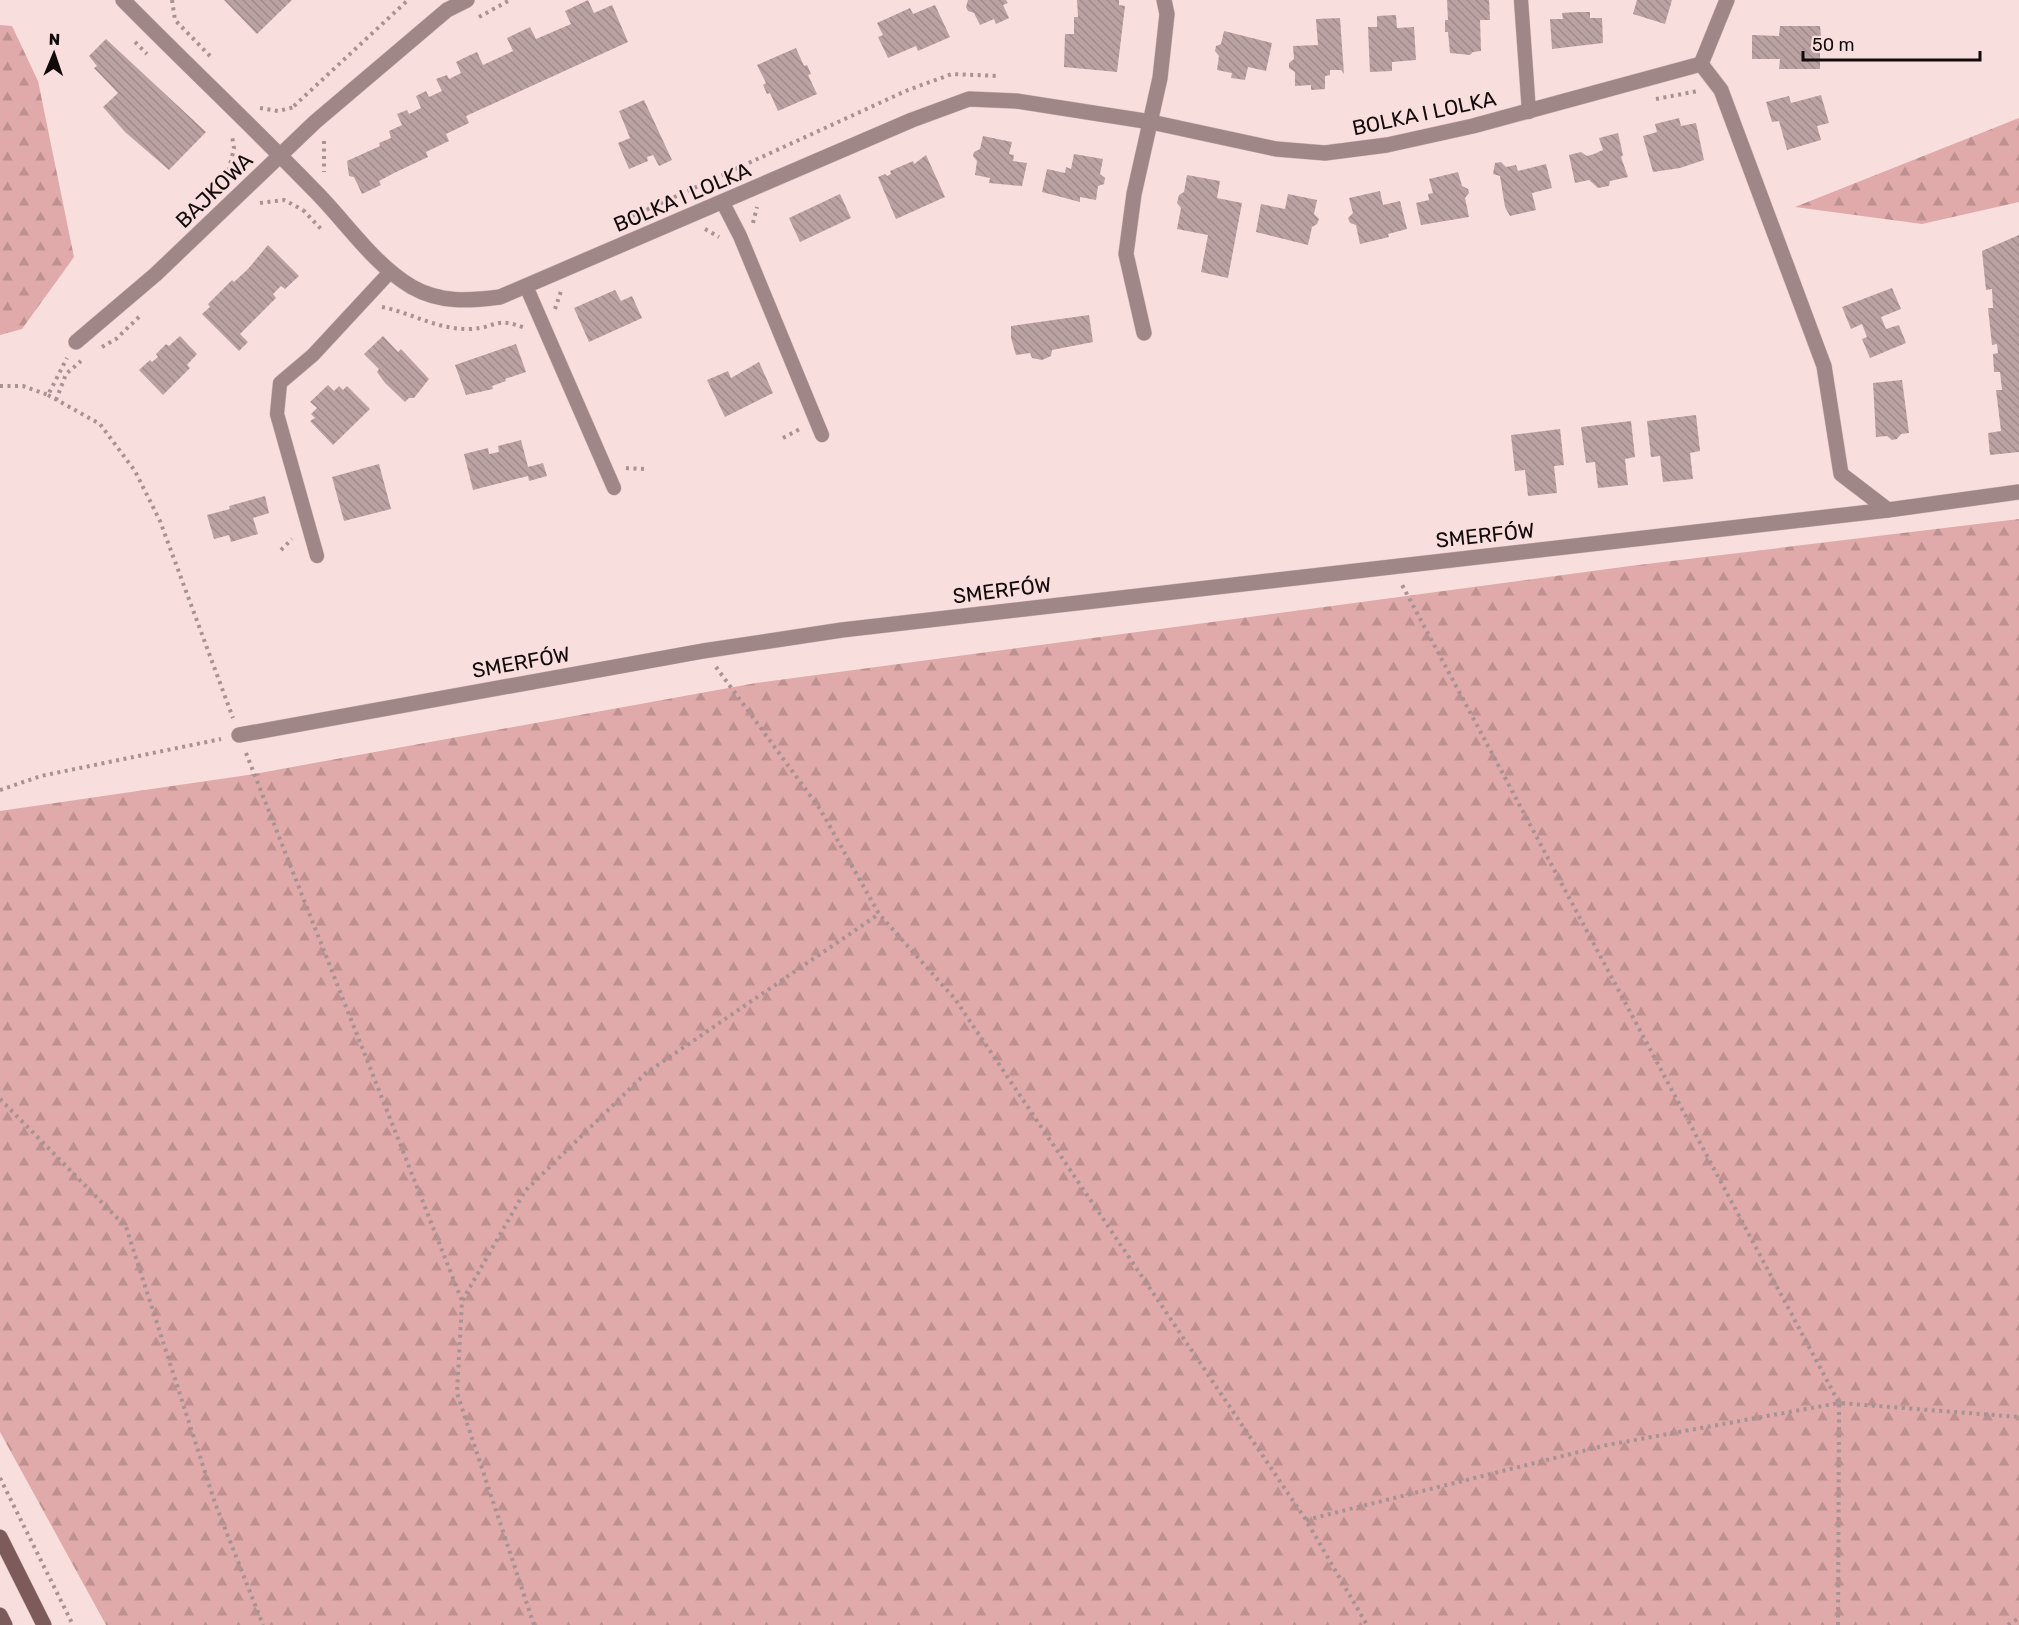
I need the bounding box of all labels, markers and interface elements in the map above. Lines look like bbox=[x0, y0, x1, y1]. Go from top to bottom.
north arrow bbox=[24, 24, 84, 84]
scale bar bbox=[1803, 24, 1980, 62]
text: N bbox=[48, 30, 61, 49]
text: 50 m bbox=[1812, 34, 1855, 56]
street label: BOLKA I LOLKA bbox=[1350, 86, 1498, 140]
street label: BAJKOWA bbox=[170, 147, 258, 233]
street label: BOLKA I LOLKA bbox=[610, 157, 754, 237]
street label: SMERFÓW bbox=[1434, 517, 1536, 553]
street label: SMERFÓW bbox=[951, 572, 1053, 608]
street label: SMERFÓW bbox=[470, 641, 572, 683]

